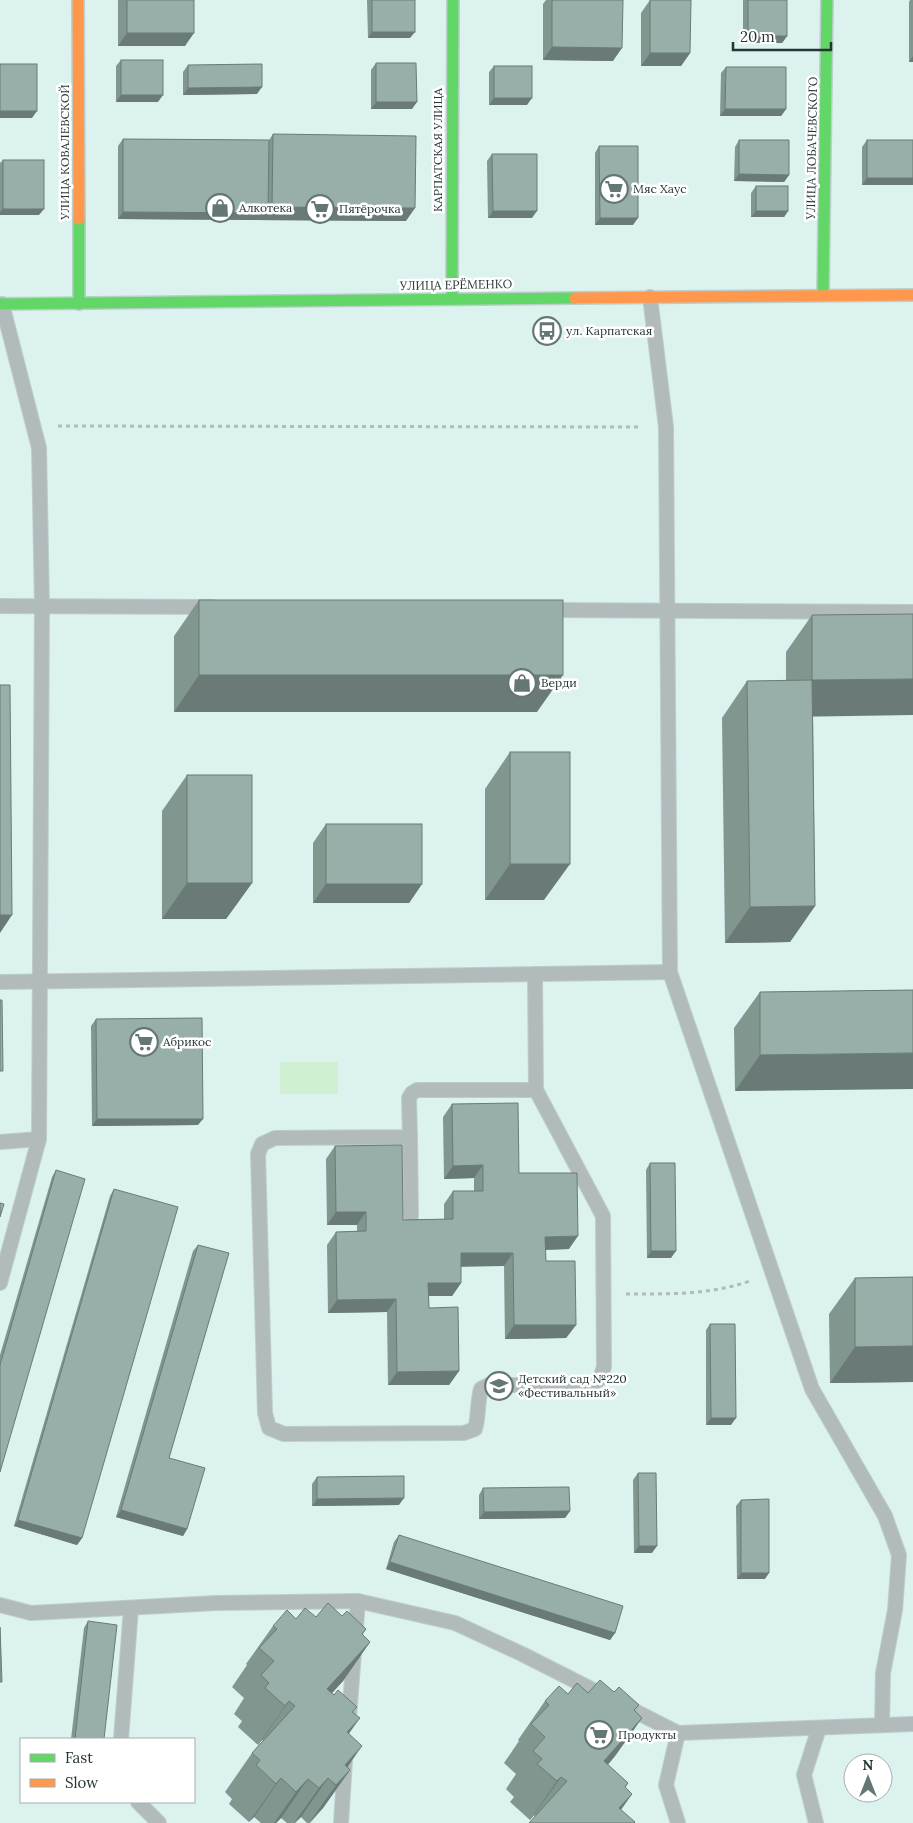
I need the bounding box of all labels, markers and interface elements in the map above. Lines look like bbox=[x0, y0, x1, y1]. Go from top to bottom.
scale bar bbox=[733, 20, 830, 52]
text: 20 m bbox=[740, 27, 775, 46]
street label: УЛИЦА ЛОБАЧЕВСКОГО bbox=[803, 77, 820, 220]
street label: УЛИЦА КОВАЛЕВСКОЙ bbox=[57, 84, 72, 221]
street label: КАРПАТСКАЯ УЛИЦА bbox=[430, 87, 445, 212]
supermarket icon: Мяс Хаус bbox=[599, 174, 629, 204]
place label: Мяс Хаус bbox=[633, 181, 687, 196]
shop icon: Алкотека bbox=[205, 193, 235, 223]
supermarket icon: Пятёрочка bbox=[305, 194, 335, 224]
place label: Алкотека bbox=[238, 200, 292, 215]
place label: Пятёрочка bbox=[339, 201, 401, 216]
street label: УЛИЦА ЕРЁМЕНКО bbox=[399, 276, 512, 293]
bus stop icon: ул. Карпатская bbox=[532, 316, 562, 346]
place label: ул. Карпатская bbox=[566, 323, 652, 338]
shop icon: Верди bbox=[507, 668, 537, 698]
place label: Верди bbox=[541, 675, 577, 690]
supermarket icon: Абрикос bbox=[129, 1027, 159, 1057]
place label: Абрикос bbox=[162, 1034, 212, 1049]
school or university icon: Детский сад №220 «Фестивальный» bbox=[484, 1371, 514, 1401]
place label: Детский сад №220 «Фестивальный» bbox=[518, 1371, 627, 1400]
supermarket icon: Продукты bbox=[584, 1720, 614, 1750]
place label: Продукты bbox=[618, 1727, 676, 1742]
legend bbox=[20, 1738, 195, 1803]
text: Fast bbox=[65, 1748, 93, 1767]
north arrow bbox=[843, 1753, 893, 1803]
text: N bbox=[863, 1756, 874, 1774]
text: Slow bbox=[65, 1773, 98, 1792]

